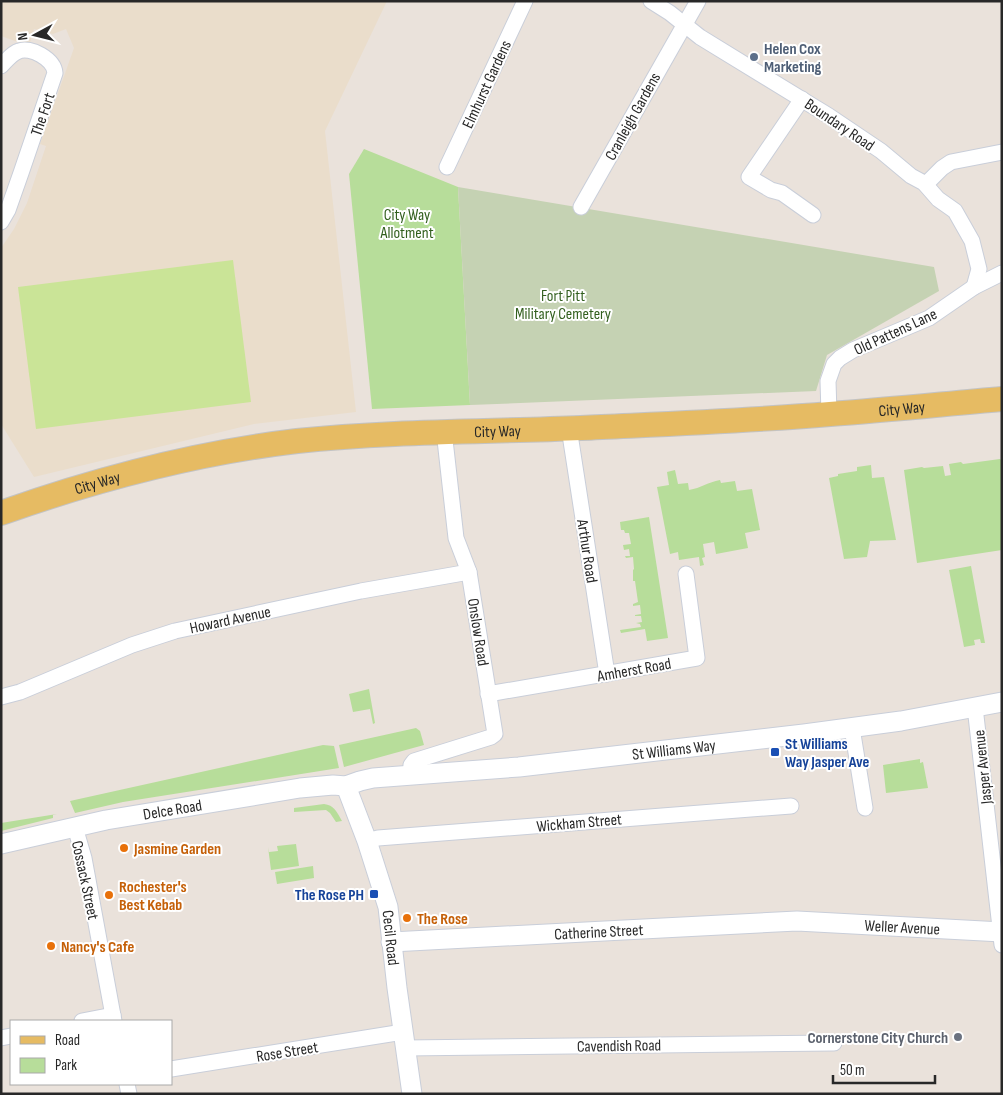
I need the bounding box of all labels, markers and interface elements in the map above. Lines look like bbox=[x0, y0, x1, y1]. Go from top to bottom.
north arrow bbox=[10, 10, 60, 60]
text: N bbox=[14, 32, 31, 41]
street label: Elmhurst Gardens bbox=[459, 37, 516, 132]
place label: Helen Cox Marketing bbox=[764, 40, 822, 77]
marker: Helen Cox Marketing bbox=[748, 51, 760, 63]
street label: Cranleigh Gardens bbox=[601, 69, 665, 164]
street label: The Fort bbox=[27, 90, 60, 139]
street label: Boundary Road bbox=[801, 95, 878, 156]
park label: City Way Allotment bbox=[379, 206, 434, 243]
park label: Fort Pitt Military Cemetery bbox=[515, 287, 611, 324]
street label: Old Pattens Lane bbox=[851, 305, 940, 360]
street label: City Way bbox=[878, 398, 926, 421]
street label: City Way bbox=[474, 422, 521, 442]
street label: City Way bbox=[72, 468, 123, 499]
street label: Arthur Road bbox=[572, 517, 601, 584]
street label: Onslow Road bbox=[463, 597, 492, 667]
street label: Howard Avenue bbox=[188, 603, 273, 638]
street label: Amherst Road bbox=[595, 655, 673, 687]
street label: Jasper Avenue bbox=[970, 729, 997, 806]
place label: St Williams Way Jasper Ave bbox=[785, 735, 870, 772]
street label: St Williams Way bbox=[631, 736, 717, 765]
marker: St Williams Way Jasper Ave bbox=[769, 746, 781, 758]
street label: Delce Road bbox=[142, 796, 203, 825]
street label: Wickham Street bbox=[536, 810, 623, 837]
street label: Cossack Street bbox=[67, 839, 102, 922]
place label: Jasmine Garden bbox=[133, 840, 221, 859]
marker: Jasmine Garden bbox=[118, 842, 130, 854]
place label: Rochester's Best Kebab bbox=[119, 878, 187, 915]
place label: The Rose PH bbox=[295, 886, 364, 905]
marker: The Rose PH bbox=[368, 888, 380, 900]
marker: Rochester's Best Kebab bbox=[103, 889, 115, 901]
street label: Cecil Road bbox=[377, 909, 402, 967]
place label: The Rose bbox=[417, 910, 468, 929]
marker: The Rose bbox=[401, 912, 413, 924]
street label: Weller Avenue bbox=[864, 917, 940, 940]
street label: Catherine Street bbox=[554, 921, 644, 945]
place label: Nancy's Cafe bbox=[61, 938, 134, 957]
marker: Nancy's Cafe bbox=[45, 940, 57, 952]
legend bbox=[10, 1020, 172, 1085]
place label: Cornerstone City Church bbox=[807, 1029, 948, 1048]
text: Road bbox=[55, 1031, 80, 1050]
marker: Cornerstone City Church bbox=[952, 1031, 964, 1043]
street label: Cavendish Road bbox=[577, 1036, 661, 1057]
street label: Rose Street bbox=[255, 1038, 320, 1067]
scale bar bbox=[833, 1052, 936, 1084]
text: Park bbox=[55, 1056, 77, 1075]
text: 50 m bbox=[840, 1061, 865, 1080]

